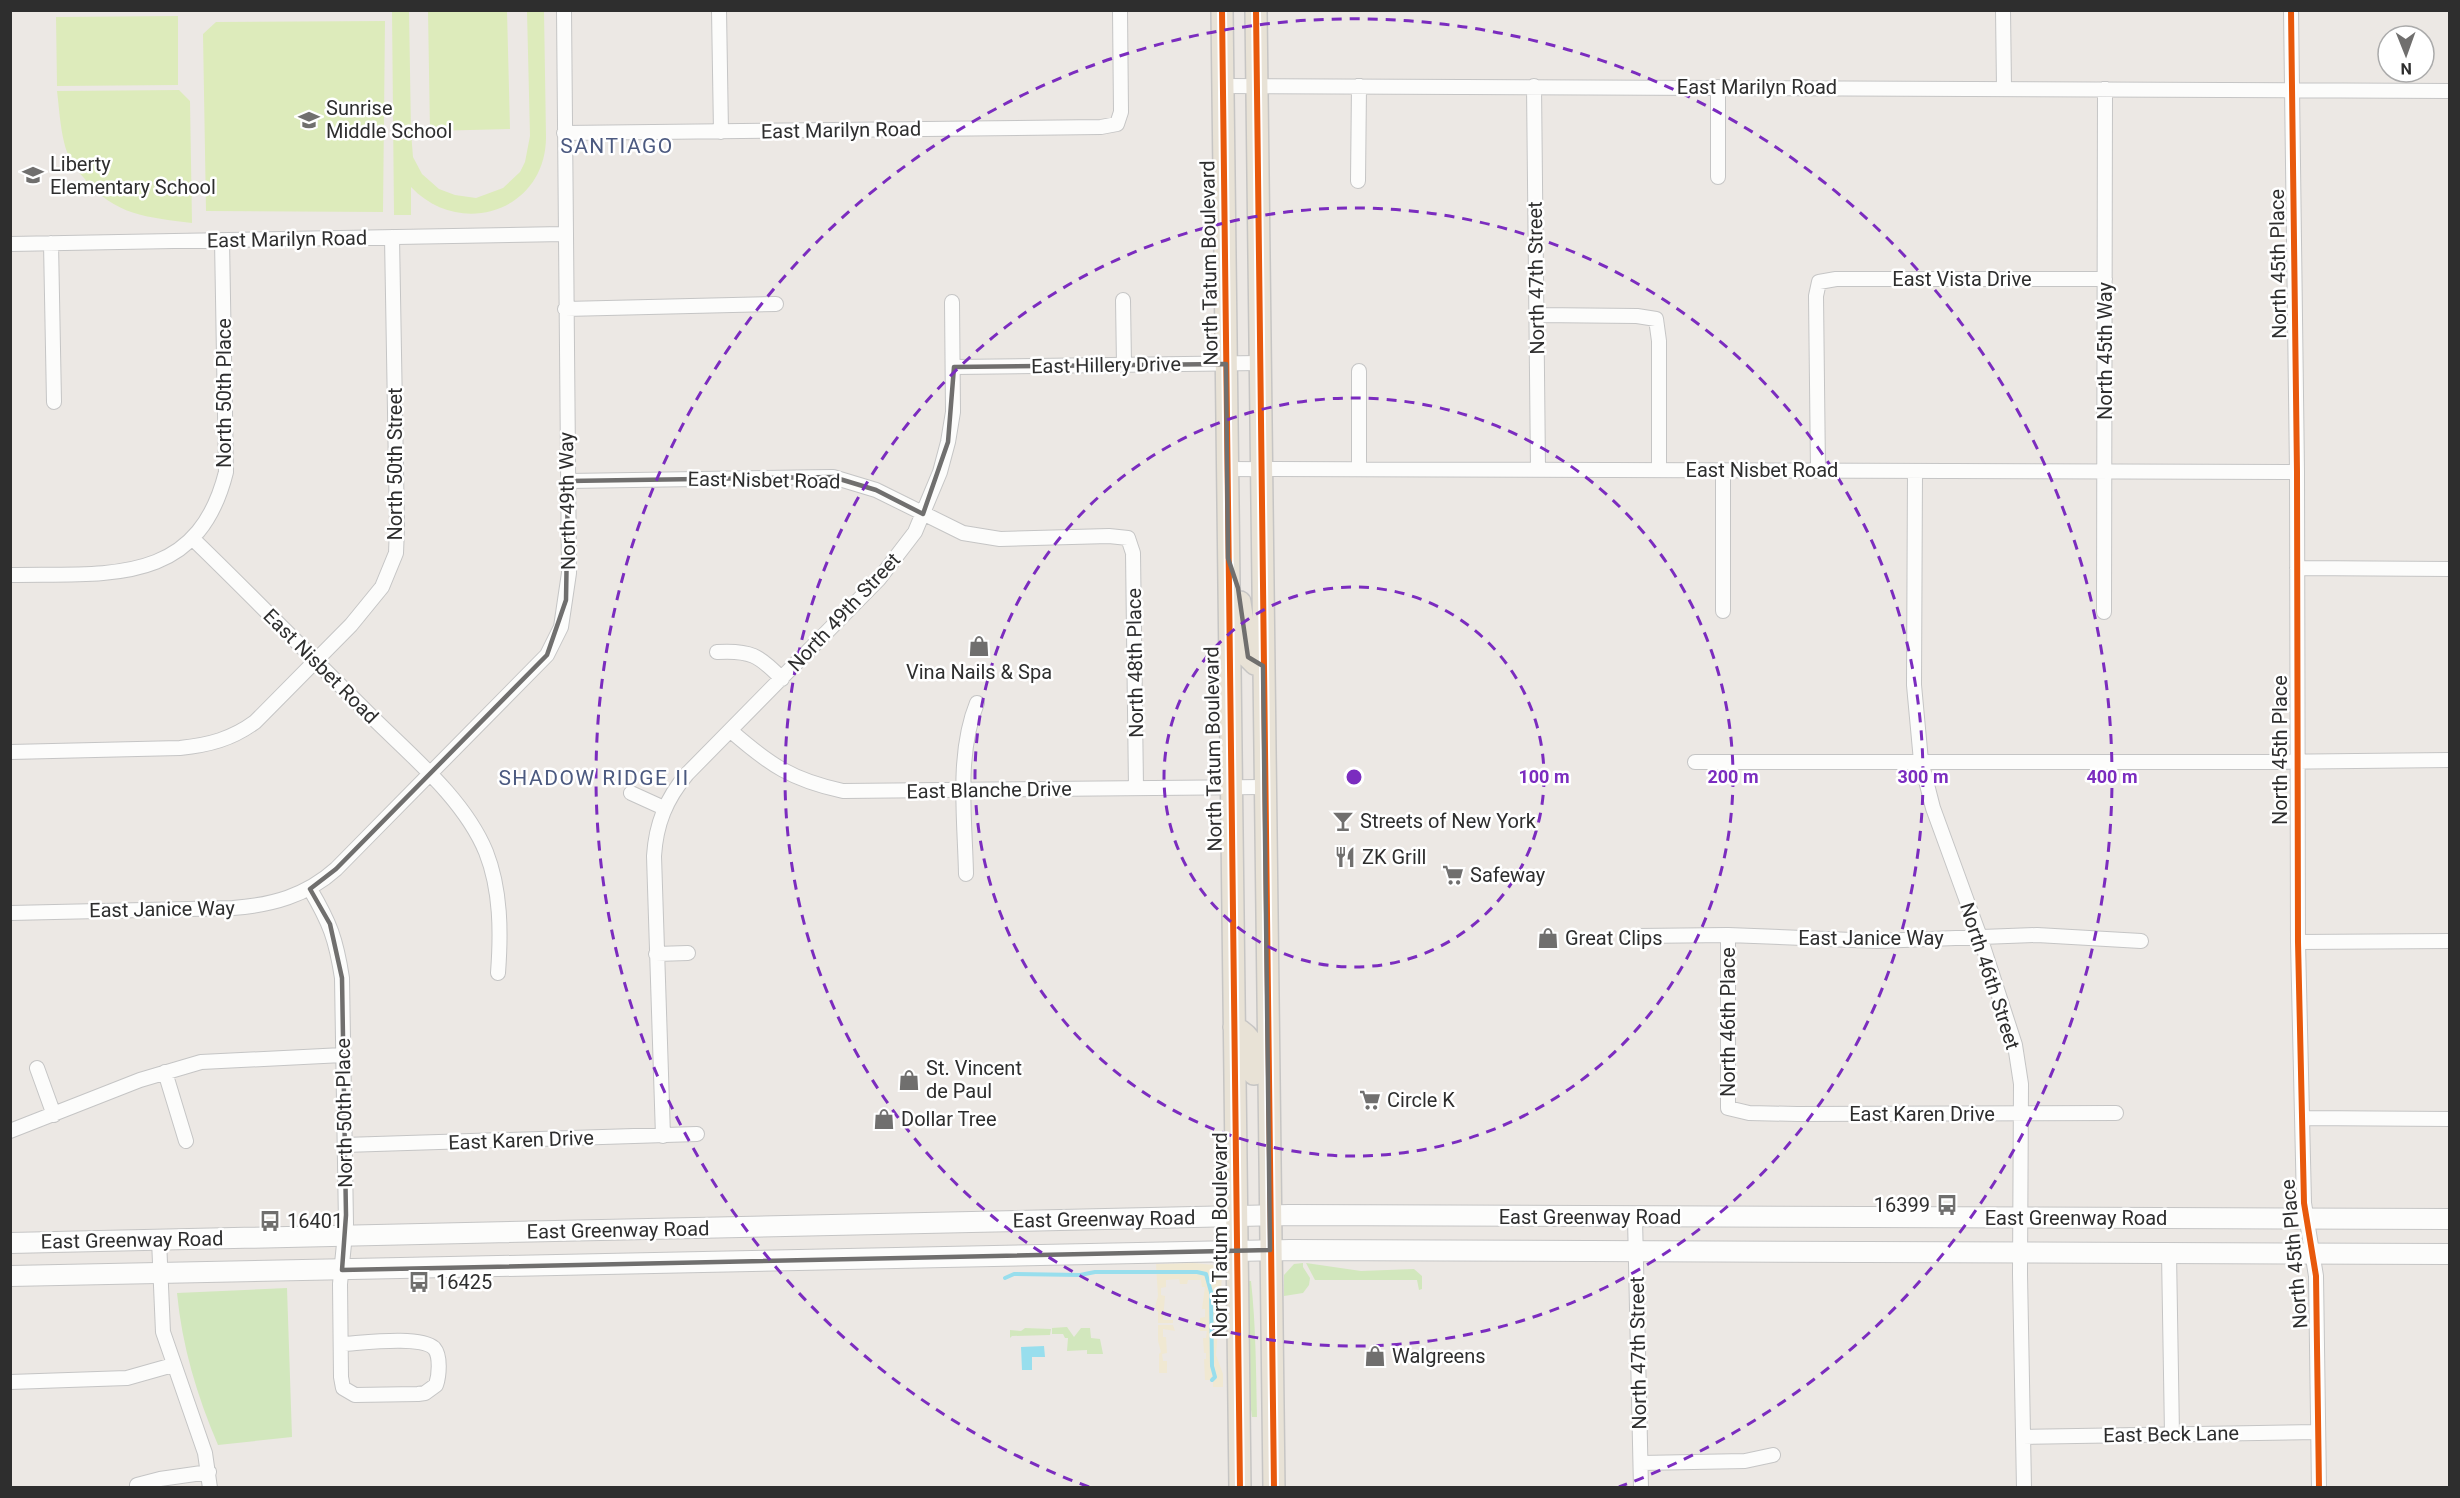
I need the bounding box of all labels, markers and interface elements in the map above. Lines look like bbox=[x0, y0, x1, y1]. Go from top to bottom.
north arrow bbox=[2376, 24, 2436, 84]
text: N bbox=[2400, 59, 2412, 78]
street label: East Marilyn Road bbox=[1677, 75, 1837, 99]
place label: Sunrise Middle School bbox=[326, 96, 452, 143]
school or university icon: Sunrise Middle School bbox=[297, 108, 321, 132]
street label: East Marilyn Road bbox=[761, 117, 921, 143]
district label: SANTIAGO bbox=[560, 134, 674, 158]
place label: Liberty Elementary School bbox=[50, 152, 216, 199]
street label: North Tatum Boulevard bbox=[1195, 160, 1223, 366]
school or university icon: Liberty Elementary School bbox=[21, 163, 45, 187]
street label: North 45th Place bbox=[2265, 189, 2291, 339]
street label: North 47th Street bbox=[1523, 201, 1549, 355]
street label: East Marilyn Road bbox=[207, 226, 367, 252]
street label: East Vista Drive bbox=[1892, 267, 2032, 291]
street label: North 45th Way bbox=[2093, 281, 2117, 420]
street label: North 50th Place bbox=[212, 318, 236, 468]
street label: East Hillery Drive bbox=[1031, 352, 1181, 378]
street label: North 50th Street bbox=[383, 387, 407, 541]
street label: North 49th Way bbox=[554, 431, 580, 570]
street label: East Nisbet Road bbox=[1686, 458, 1838, 482]
street label: East Nisbet Road bbox=[687, 467, 841, 493]
street label: North 49th Street bbox=[783, 548, 905, 676]
street label: North 48th Place bbox=[1122, 588, 1148, 738]
street label: East Nisbet Road bbox=[259, 604, 383, 728]
shop icon: Vina Nails & Spa bbox=[967, 634, 991, 658]
street label: North Tatum Boulevard bbox=[1199, 646, 1227, 852]
place label: Vina Nails & Spa bbox=[906, 660, 1052, 684]
street label: North 45th Place bbox=[2268, 675, 2292, 825]
district label: SHADOW RIDGE II bbox=[498, 766, 690, 790]
text: 100 m bbox=[1518, 766, 1570, 787]
text: 200 m bbox=[1707, 766, 1759, 787]
text: 300 m bbox=[1897, 766, 1949, 787]
text: 400 m bbox=[2086, 766, 2138, 787]
centre of rings bbox=[1344, 767, 1364, 787]
street label: East Blanche Drive bbox=[906, 777, 1072, 803]
bar icon: Streets of New York bbox=[1331, 809, 1355, 833]
place label: Streets of New York bbox=[1360, 809, 1537, 833]
restaurant icon: ZK Grill bbox=[1333, 845, 1357, 869]
place label: ZK Grill bbox=[1362, 845, 1426, 869]
supermarket icon: Safeway bbox=[1441, 863, 1465, 887]
place label: Safeway bbox=[1470, 863, 1546, 887]
street label: East Janice Way bbox=[89, 896, 236, 922]
street label: North 46th Street bbox=[1955, 899, 2025, 1053]
shop icon: Great Clips bbox=[1536, 926, 1560, 950]
place label: Great Clips bbox=[1565, 926, 1663, 950]
street label: East Janice Way bbox=[1798, 926, 1944, 950]
street label: North 46th Place bbox=[1716, 947, 1740, 1097]
street label: North 50th Place bbox=[331, 1038, 357, 1188]
place label: St. Vincent de Paul bbox=[926, 1056, 1022, 1103]
shop icon: St. Vincent de Paul bbox=[897, 1068, 921, 1092]
supermarket icon: Circle K bbox=[1358, 1088, 1382, 1112]
place label: Circle K bbox=[1387, 1088, 1455, 1112]
street label: East Karen Drive bbox=[1849, 1102, 1995, 1126]
shop icon: Dollar Tree bbox=[872, 1107, 896, 1131]
place label: Dollar Tree bbox=[901, 1107, 997, 1131]
street label: East Karen Drive bbox=[448, 1125, 594, 1155]
street label: North Tatum Boulevard bbox=[1208, 1132, 1232, 1338]
street label: North 45th Place bbox=[2276, 1178, 2312, 1330]
place label: 16399 bbox=[1874, 1193, 1930, 1217]
bus stop icon: 16399 bbox=[1935, 1193, 1959, 1217]
street label: East Greenway Road bbox=[1012, 1205, 1196, 1233]
street label: East Greenway Road bbox=[1499, 1205, 1681, 1229]
street label: East Greenway Road bbox=[1985, 1206, 2167, 1230]
bus stop icon: 16401 bbox=[258, 1209, 282, 1233]
place label: 16401 bbox=[287, 1209, 343, 1233]
street label: East Greenway Road bbox=[526, 1216, 710, 1244]
street label: East Greenway Road bbox=[40, 1226, 224, 1254]
bus stop icon: 16425 bbox=[407, 1270, 431, 1294]
place label: 16425 bbox=[436, 1270, 492, 1294]
street label: North 47th Street bbox=[1625, 1276, 1651, 1430]
shop icon: Walgreens bbox=[1363, 1344, 1387, 1368]
place label: Walgreens bbox=[1392, 1344, 1486, 1368]
street label: East Beck Lane bbox=[2103, 1421, 2239, 1447]

